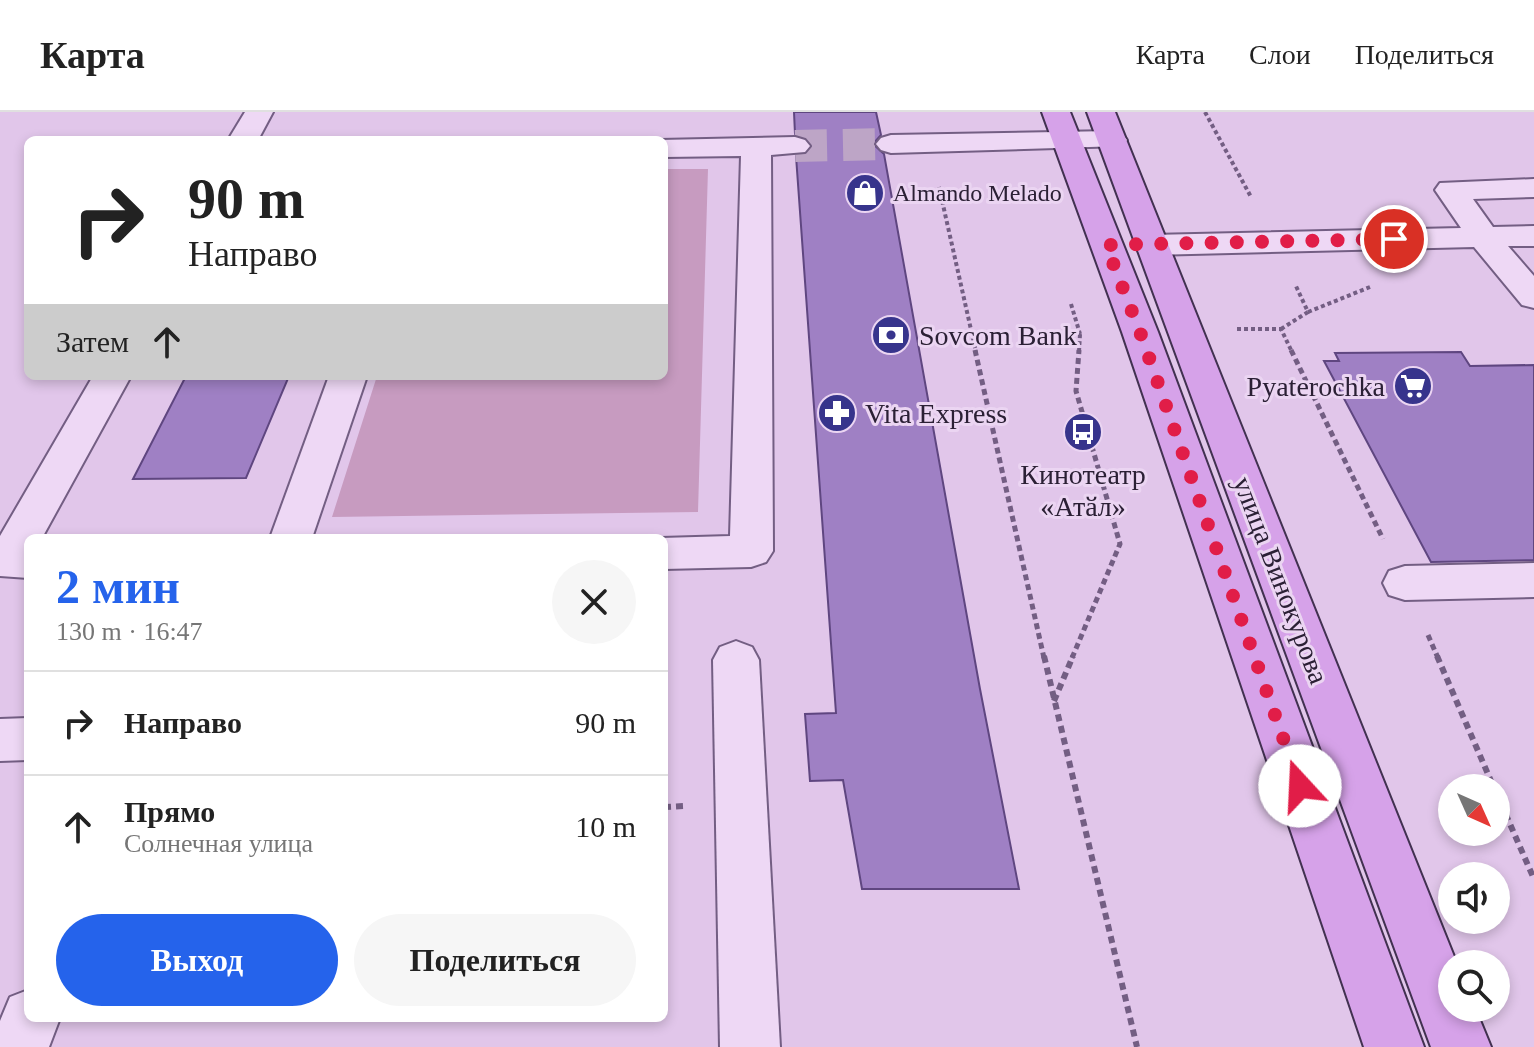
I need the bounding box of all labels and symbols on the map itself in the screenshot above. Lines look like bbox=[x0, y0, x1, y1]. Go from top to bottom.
shop icon: Almando Melado bbox=[844, 172, 886, 214]
place label: Almando Melado bbox=[893, 180, 1062, 206]
pin bbox=[1360, 205, 1428, 273]
bank icon: Sovcom Bank bbox=[870, 314, 912, 356]
place label: Sovcom Bank bbox=[919, 320, 1077, 351]
supermarket icon: Pyaterochka bbox=[1392, 365, 1434, 407]
place label: Pyaterochka bbox=[1247, 371, 1386, 402]
pharmacy icon: Vita Express bbox=[816, 392, 858, 434]
place label: Vita Express bbox=[865, 398, 1007, 429]
bus stop icon: Кинотеатр «Атӑл» bbox=[1062, 411, 1104, 453]
place label: Кинотеатр «Атӑл» bbox=[1020, 459, 1146, 522]
street label: улица Винокурова bbox=[1227, 472, 1335, 688]
position arrow bbox=[1258, 744, 1342, 828]
north arrow bbox=[1438, 774, 1510, 846]

